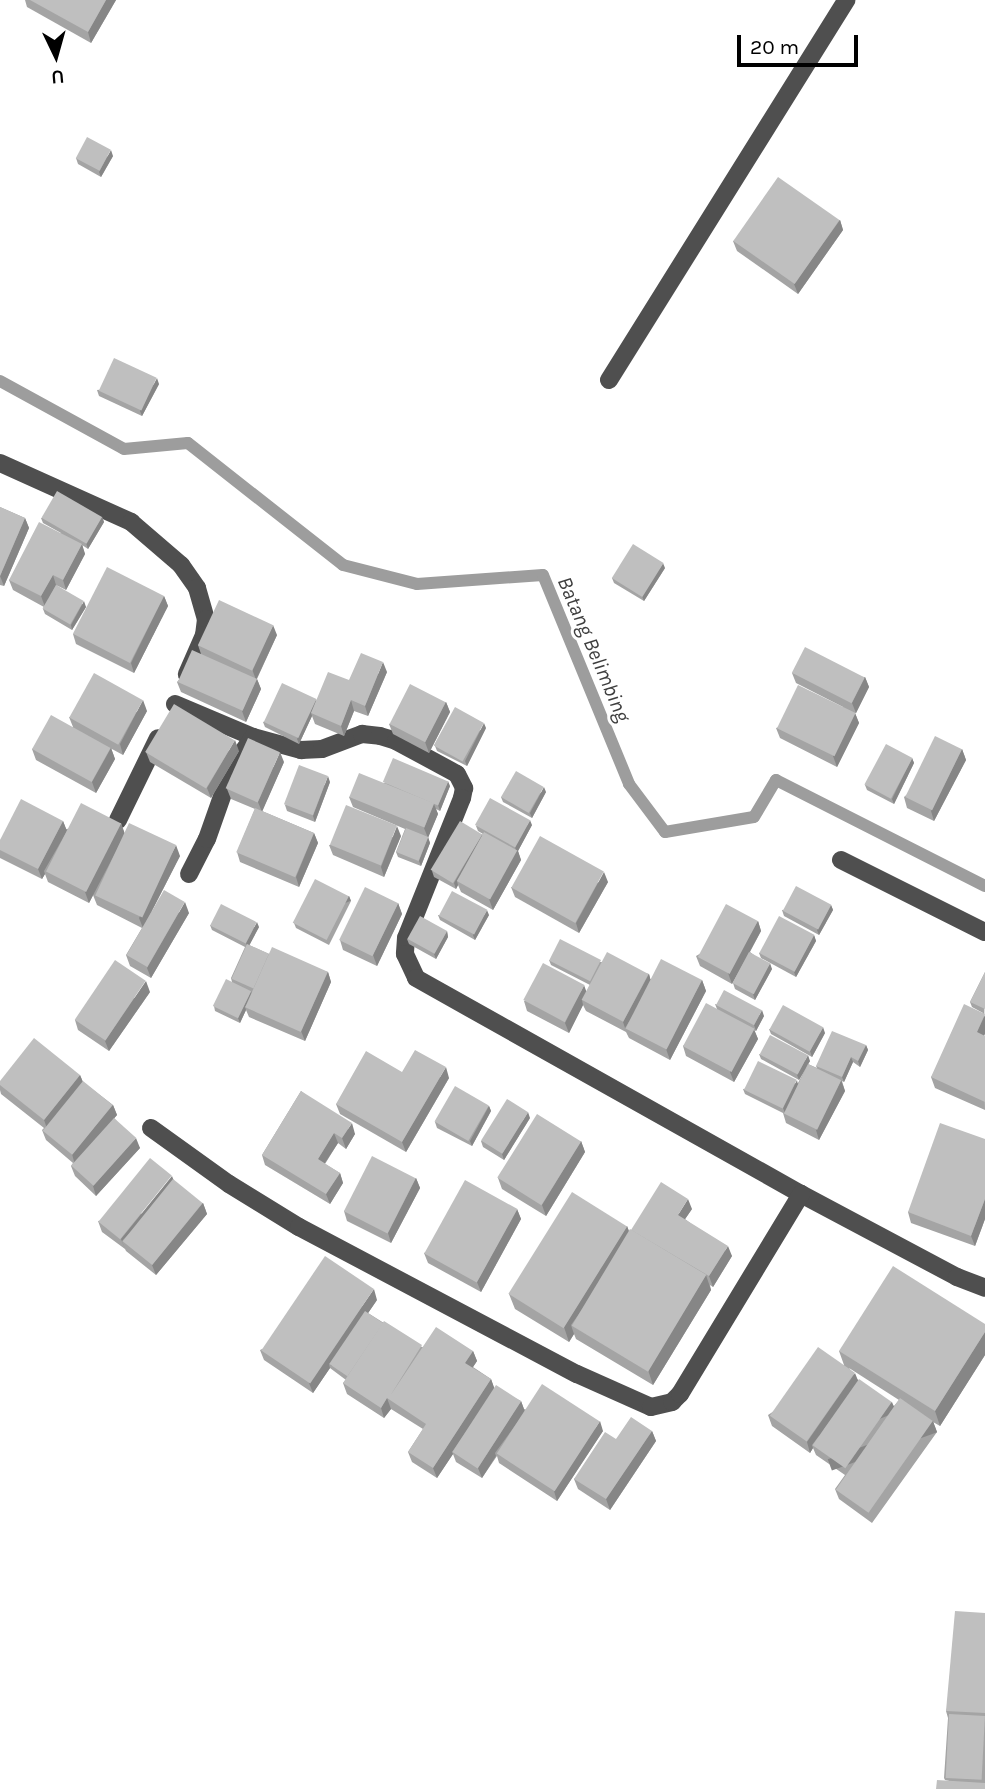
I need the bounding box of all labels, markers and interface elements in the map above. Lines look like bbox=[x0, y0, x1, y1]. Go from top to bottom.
north arrow bbox=[21, 21, 91, 91]
scale bar bbox=[740, 21, 861, 65]
text: 20 m bbox=[750, 35, 799, 59]
text: U bbox=[50, 65, 65, 88]
water label: Batang Belimbing bbox=[552, 573, 636, 725]

